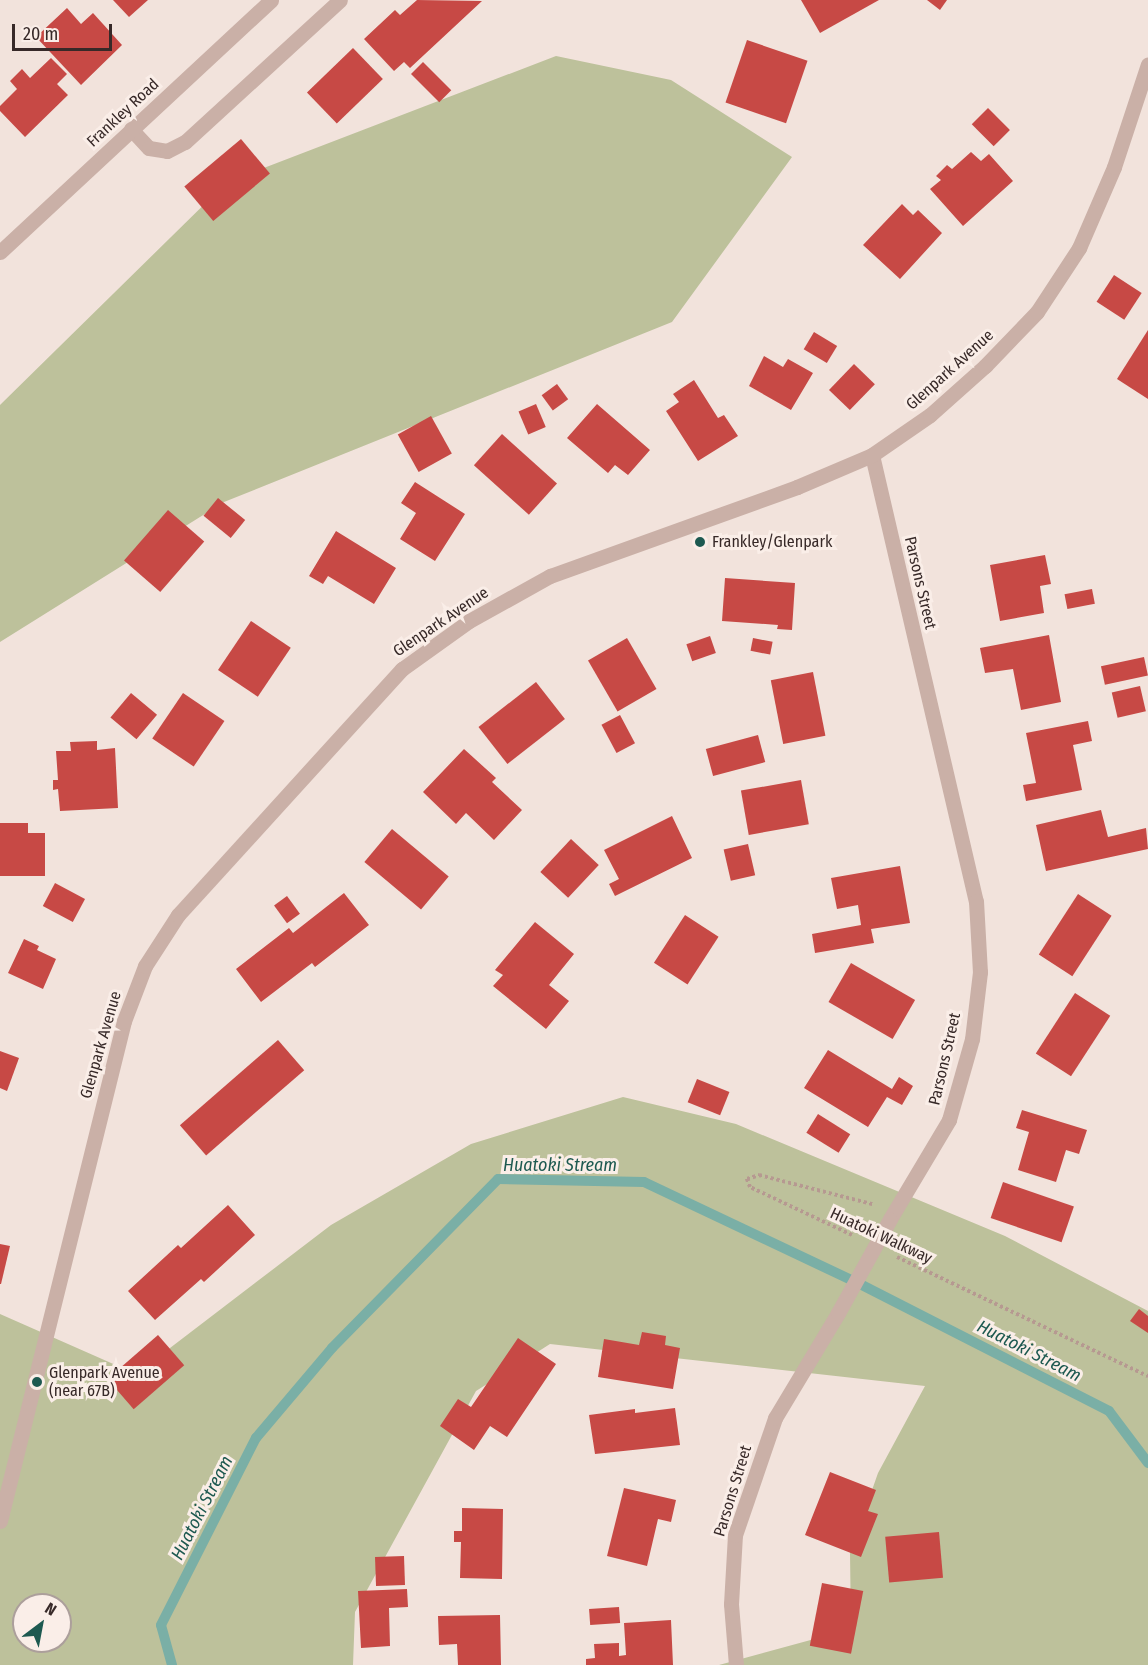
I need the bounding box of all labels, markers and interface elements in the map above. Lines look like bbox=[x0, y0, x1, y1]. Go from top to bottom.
scale bar bbox=[15, 12, 116, 50]
text: 20 m bbox=[23, 23, 58, 45]
street label: Frankley Road bbox=[83, 75, 163, 151]
street label: Glenpark Avenue bbox=[902, 326, 998, 414]
place label: Frankley/Glenpark bbox=[712, 532, 832, 552]
marker: Frankley/Glenpark bbox=[693, 535, 707, 549]
street label: Parsons Street bbox=[900, 535, 940, 631]
street label: Glenpark Avenue bbox=[390, 583, 492, 661]
street label: Glenpark Avenue bbox=[77, 989, 125, 1101]
street label: Parsons Street bbox=[925, 1011, 965, 1107]
water label: Huatoki Stream bbox=[503, 1154, 617, 1176]
street label: Huatoki Walkway bbox=[827, 1204, 935, 1268]
water label: Huatoki Stream bbox=[973, 1315, 1085, 1387]
place label: Glenpark Avenue (near 67B) bbox=[49, 1363, 160, 1401]
marker: Glenpark Avenue (near 67B) bbox=[30, 1375, 44, 1389]
street label: Parsons Street bbox=[710, 1443, 756, 1539]
water label: Huatoki Stream bbox=[166, 1452, 238, 1564]
north arrow bbox=[12, 1593, 72, 1653]
text: N bbox=[42, 1598, 60, 1620]

